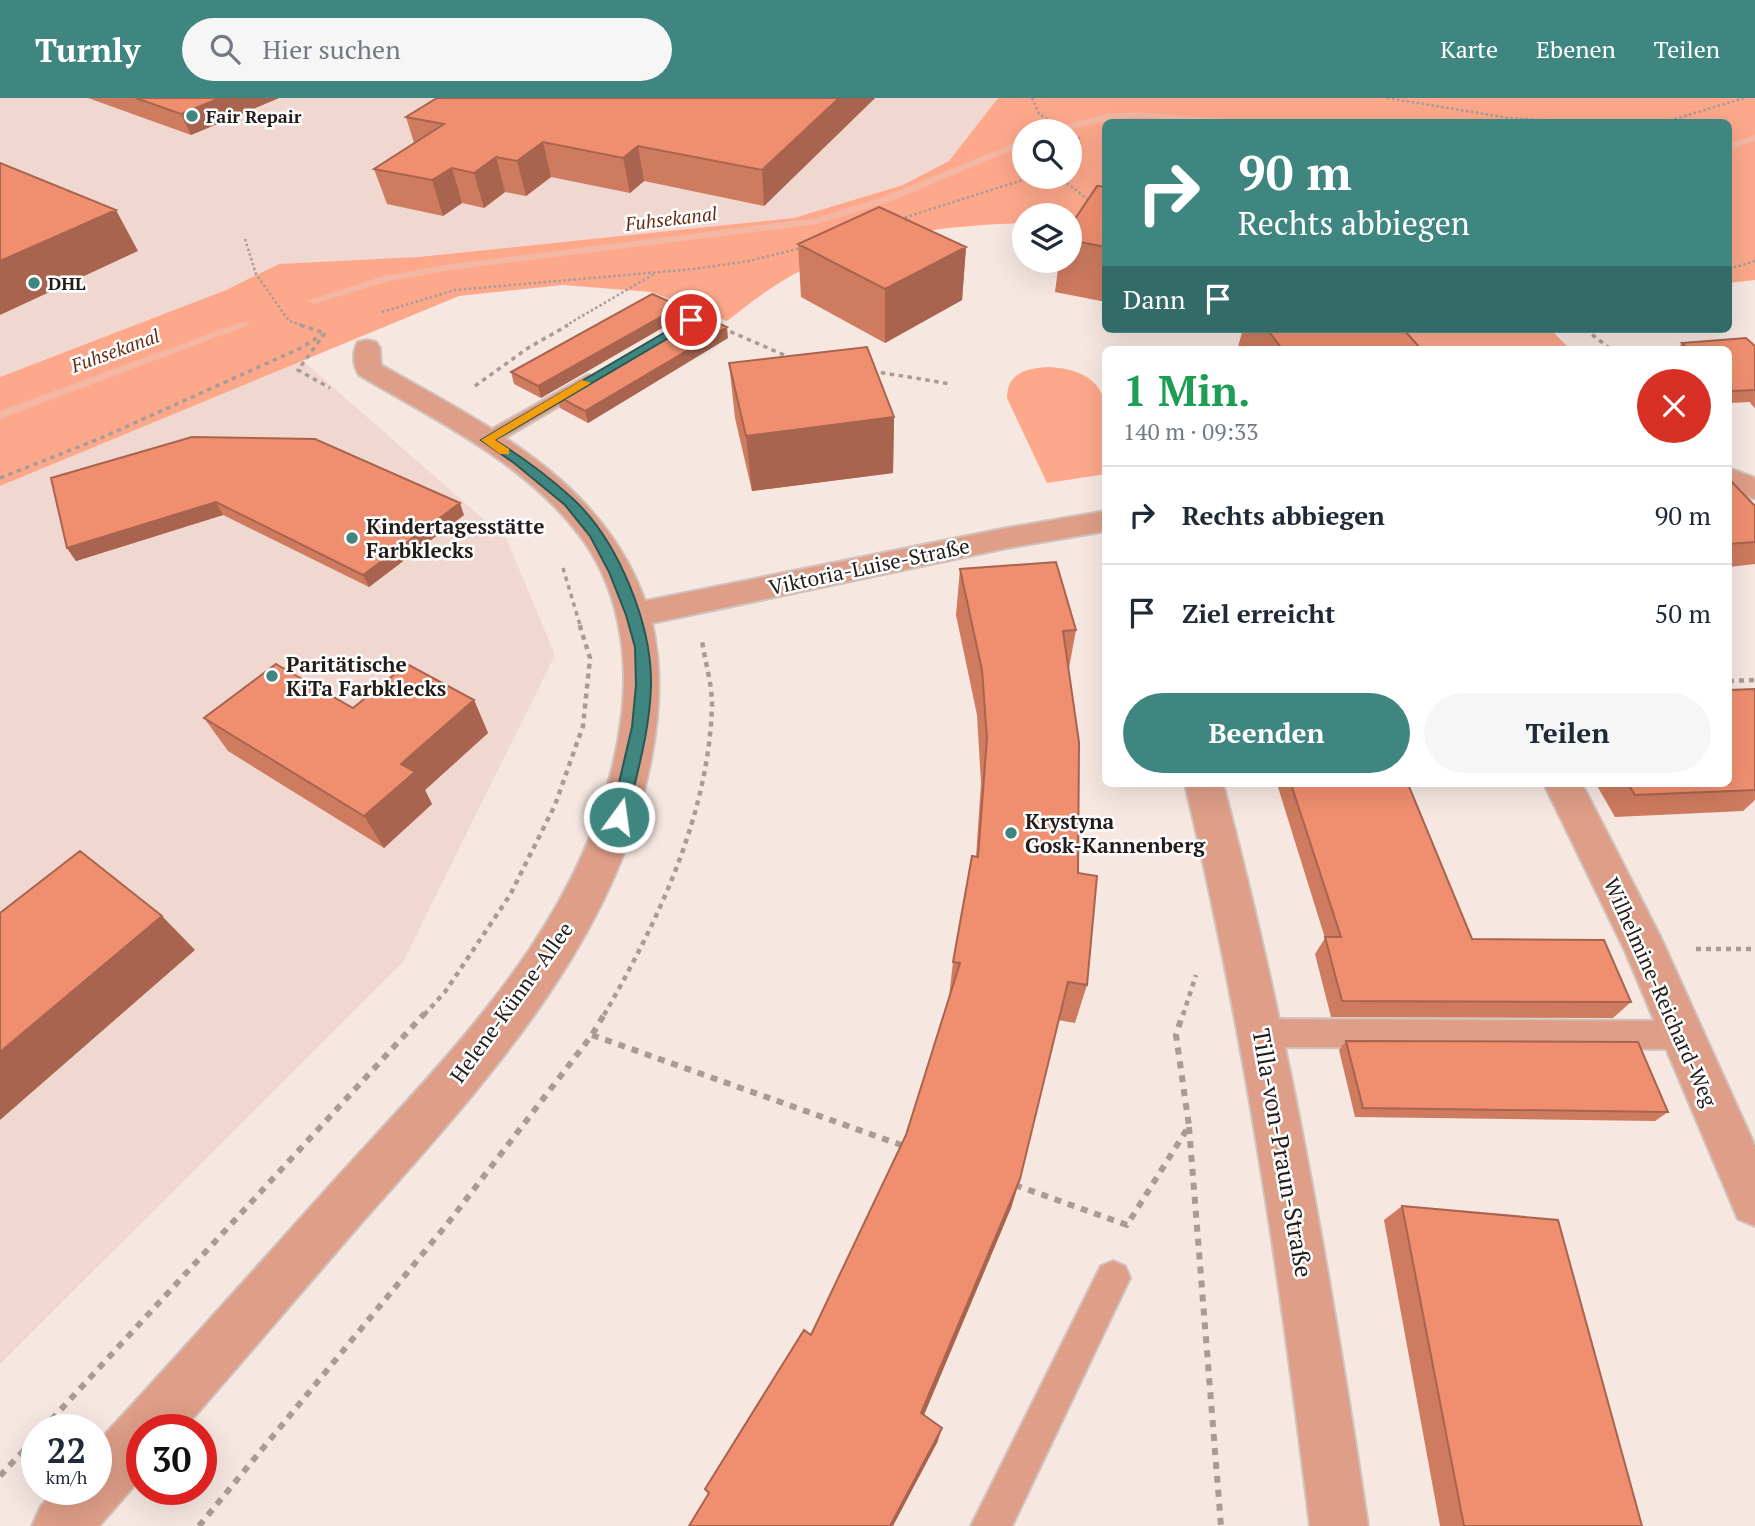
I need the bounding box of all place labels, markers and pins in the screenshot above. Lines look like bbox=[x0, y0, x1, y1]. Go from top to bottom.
place label: Fair Repair bbox=[206, 104, 302, 128]
marker: Fair Repair bbox=[184, 108, 200, 124]
place label: DHL bbox=[48, 271, 86, 295]
marker: DHL bbox=[26, 275, 42, 291]
pin bbox=[661, 290, 721, 350]
place label: Kindertagesstätte Farbklecks bbox=[366, 512, 544, 564]
marker: Kindertagesstätte Farbklecks bbox=[344, 530, 360, 546]
place label: Paritätische KiTa Farbklecks bbox=[286, 650, 446, 702]
marker: Paritätische KiTa Farbklecks bbox=[264, 668, 280, 684]
place label: Krystyna Gosk-Kannenberg bbox=[1025, 807, 1206, 859]
marker: Krystyna Gosk-Kannenberg bbox=[1003, 825, 1019, 841]

